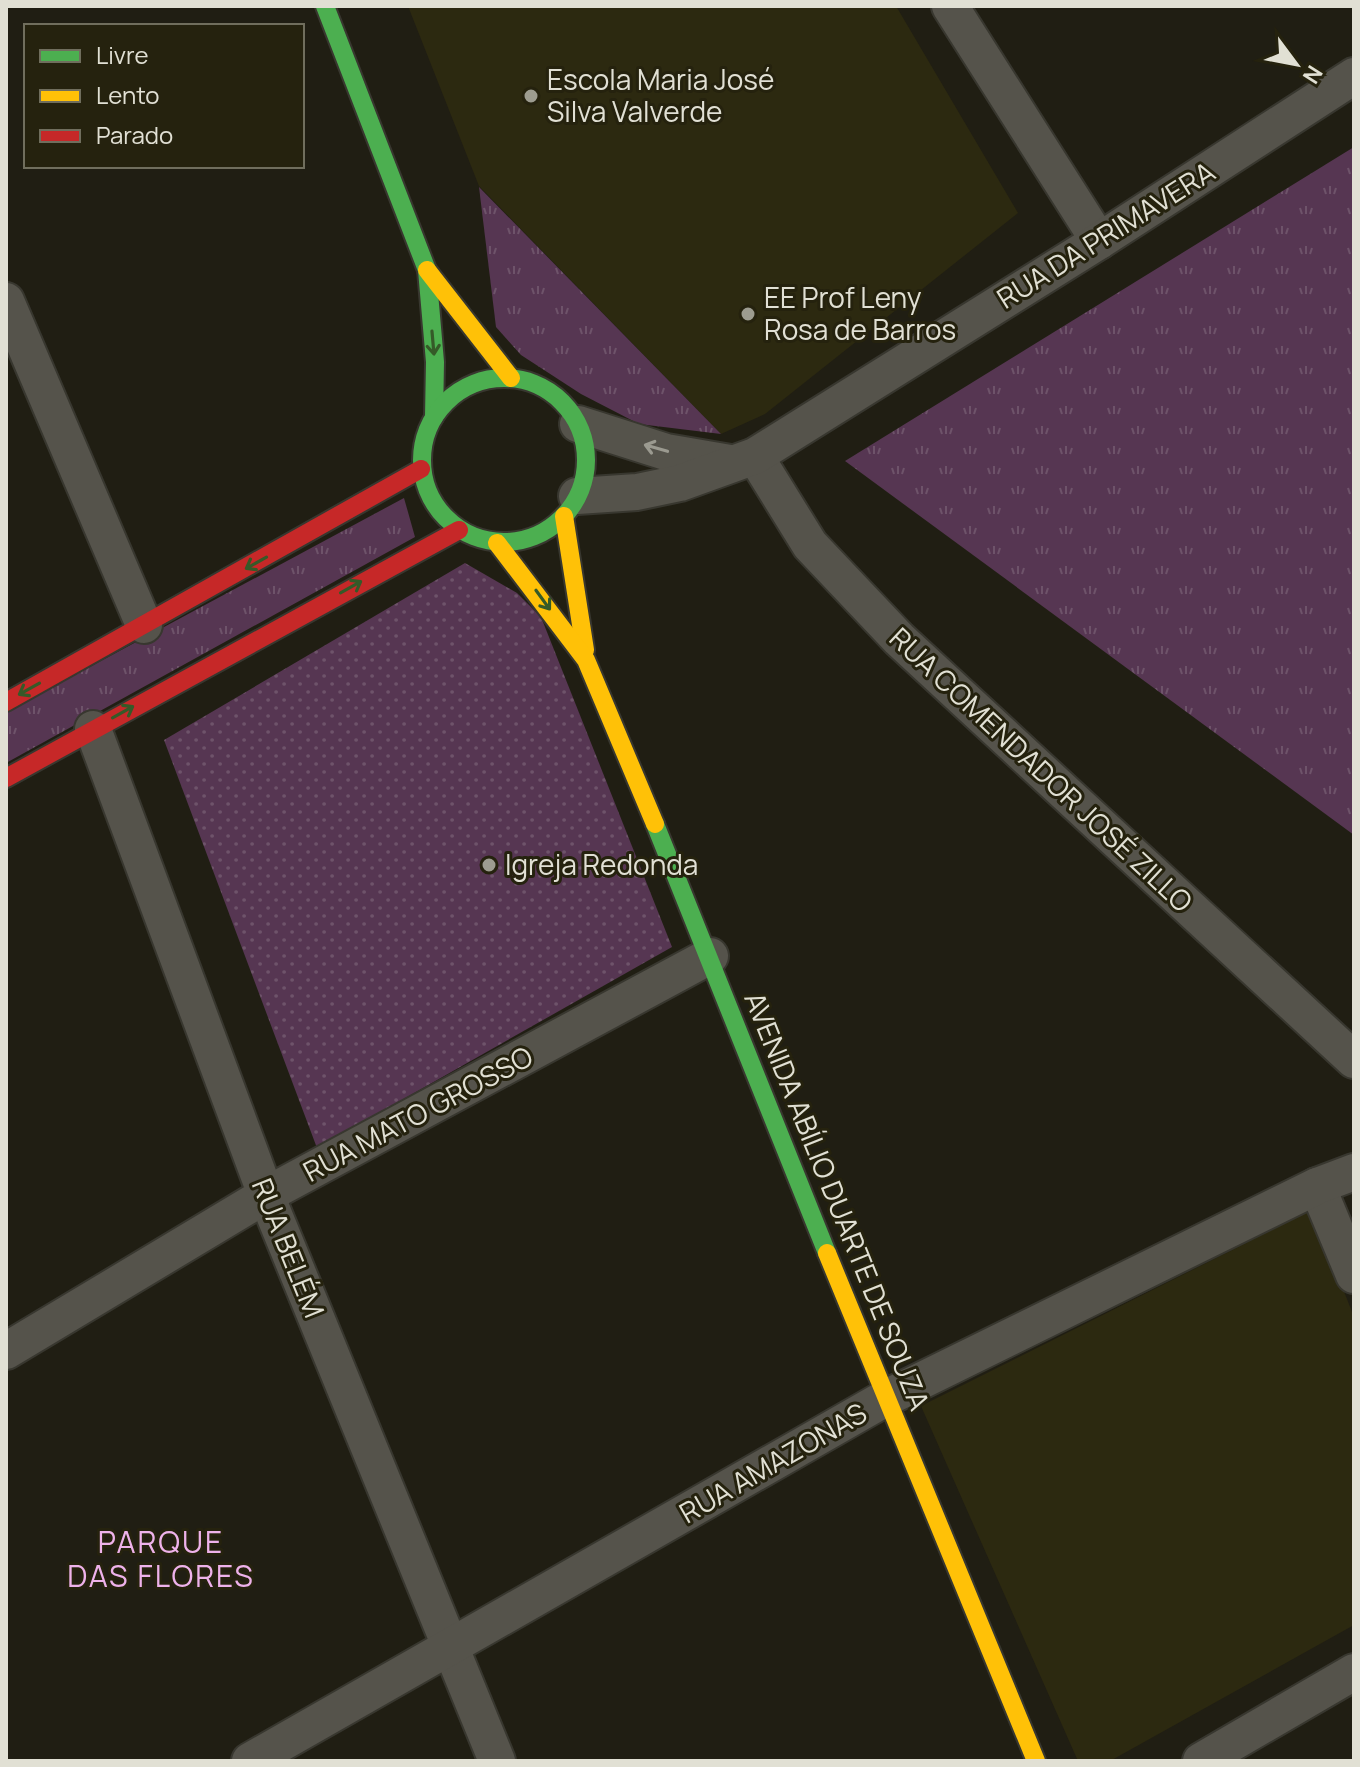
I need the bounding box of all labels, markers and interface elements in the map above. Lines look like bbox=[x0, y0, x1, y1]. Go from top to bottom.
legend bbox=[24, 24, 304, 168]
north arrow bbox=[1256, 24, 1336, 104]
text: Livre bbox=[96, 38, 149, 71]
place label: Escola Maria José Silva Valverde bbox=[547, 60, 774, 130]
text: N bbox=[1296, 60, 1330, 89]
text: Lento bbox=[96, 78, 160, 111]
marker: Escola Maria José Silva Valverde bbox=[522, 87, 540, 105]
text: Parado bbox=[96, 118, 173, 151]
street label: RUA DA PRIMAVERA bbox=[989, 152, 1222, 317]
place label: EE Prof Leny Rosa de Barros bbox=[764, 278, 956, 348]
marker: EE Prof Leny Rosa de Barros bbox=[739, 305, 757, 323]
one-way arrow bbox=[426, 329, 441, 356]
one-way arrow bbox=[643, 440, 669, 455]
one-way arrow bbox=[245, 556, 269, 572]
one-way arrow bbox=[339, 579, 362, 595]
one-way arrow bbox=[535, 589, 552, 610]
street label: RUA COMENDADOR JOSÉ ZILLO bbox=[882, 619, 1201, 920]
one-way arrow bbox=[18, 681, 41, 697]
one-way arrow bbox=[111, 704, 134, 720]
place label: Igreja Redonda bbox=[505, 845, 698, 883]
marker: Igreja Redonda bbox=[480, 856, 498, 874]
street label: AVENIDA ABÍLIO DUARTE DE SOUZA bbox=[736, 986, 940, 1416]
street label: RUA MATO GROSSO bbox=[296, 1037, 539, 1190]
street label: RUA BELÉM bbox=[244, 1172, 334, 1323]
street label: RUA AMAZONAS bbox=[672, 1393, 873, 1531]
district label: PARQUE DAS FLORES bbox=[67, 1521, 255, 1596]

